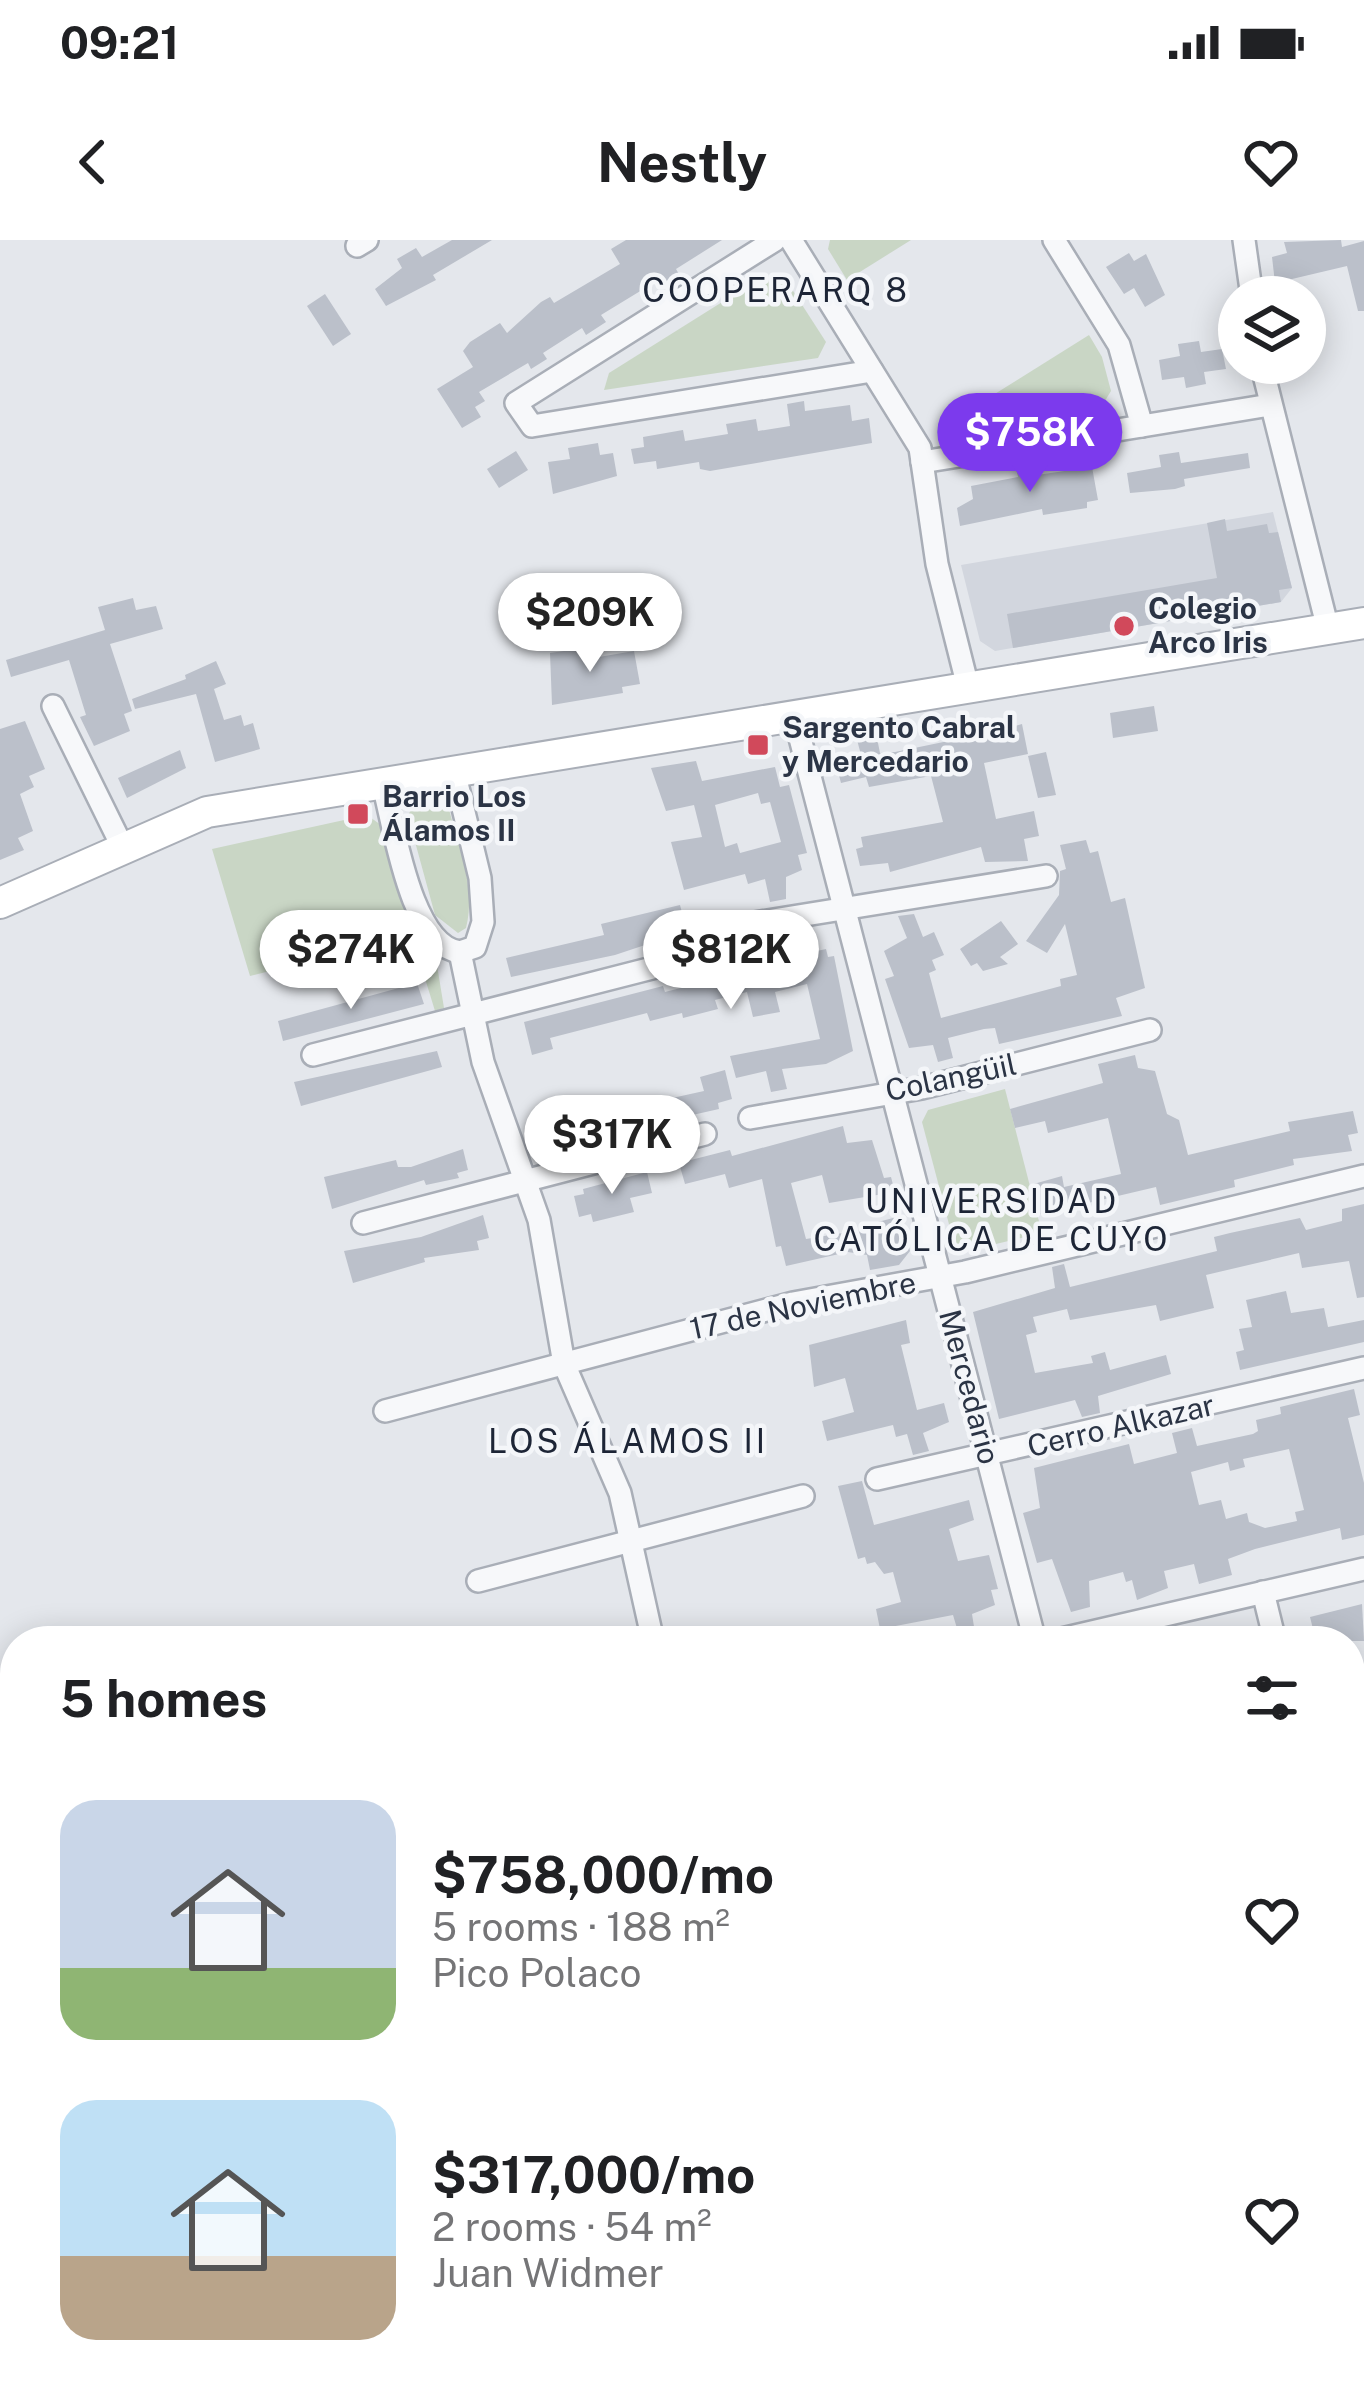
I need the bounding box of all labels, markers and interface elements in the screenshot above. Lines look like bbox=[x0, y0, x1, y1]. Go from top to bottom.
text: 09:21 bbox=[60, 16, 179, 69]
icon: back bbox=[60, 129, 126, 195]
icon: heart bbox=[1238, 129, 1304, 195]
text: Nestly bbox=[597, 131, 767, 194]
district label: COOPERARQ 8 bbox=[642, 271, 910, 309]
map controls bbox=[1218, 276, 1326, 384]
button: layers bbox=[1218, 276, 1326, 384]
pin: $758K bbox=[946, 393, 1114, 495]
text: $758K bbox=[964, 409, 1096, 455]
pin: $209K bbox=[506, 573, 674, 675]
text: $209K bbox=[525, 589, 655, 635]
place label: Colegio Arco Iris bbox=[1148, 590, 1268, 660]
marker: Colegio Arco Iris bbox=[1111, 613, 1137, 639]
place label: Sargento Cabral y Mercedario bbox=[782, 709, 1016, 779]
marker: Sargento Cabral y Mercedario bbox=[745, 732, 771, 758]
place label: Barrio Los Álamos II bbox=[382, 778, 526, 848]
marker: Barrio Los Álamos II bbox=[345, 801, 371, 827]
pin: $274K bbox=[267, 910, 435, 1012]
pin: $812K bbox=[647, 910, 815, 1012]
text: $274K bbox=[287, 926, 415, 972]
text: $812K bbox=[670, 926, 792, 972]
street label: Colangüil bbox=[882, 1046, 1020, 1108]
pin: $317K bbox=[528, 1095, 696, 1197]
text: $317K bbox=[551, 1111, 673, 1157]
district label: UNIVERSIDAD CATÓLICA DE CUYO bbox=[813, 1182, 1171, 1258]
street label: 17 de Noviembre bbox=[687, 1263, 919, 1347]
street label: Mercedario bbox=[932, 1305, 1008, 1468]
street label: Cerro Alkazar bbox=[1024, 1386, 1218, 1464]
district label: LOS ÁLAMOS II bbox=[488, 1421, 768, 1460]
icon: filters bbox=[1239, 1665, 1305, 1731]
text: 5 homes bbox=[60, 1669, 267, 1728]
text: $758,000/mo bbox=[432, 1845, 774, 1904]
icon: home bbox=[156, 1848, 300, 1992]
icon: heart bbox=[1239, 1887, 1305, 1953]
text: 5 rooms · 188 m² bbox=[432, 1904, 730, 1950]
text: Pico Polaco bbox=[432, 1950, 642, 1996]
text: $317,000/mo bbox=[432, 2145, 755, 2204]
icon: home bbox=[156, 2148, 300, 2292]
icon: heart bbox=[1239, 2187, 1305, 2253]
text: 2 rooms · 54 m² bbox=[432, 2204, 712, 2250]
text: Juan Widmer bbox=[432, 2250, 664, 2296]

